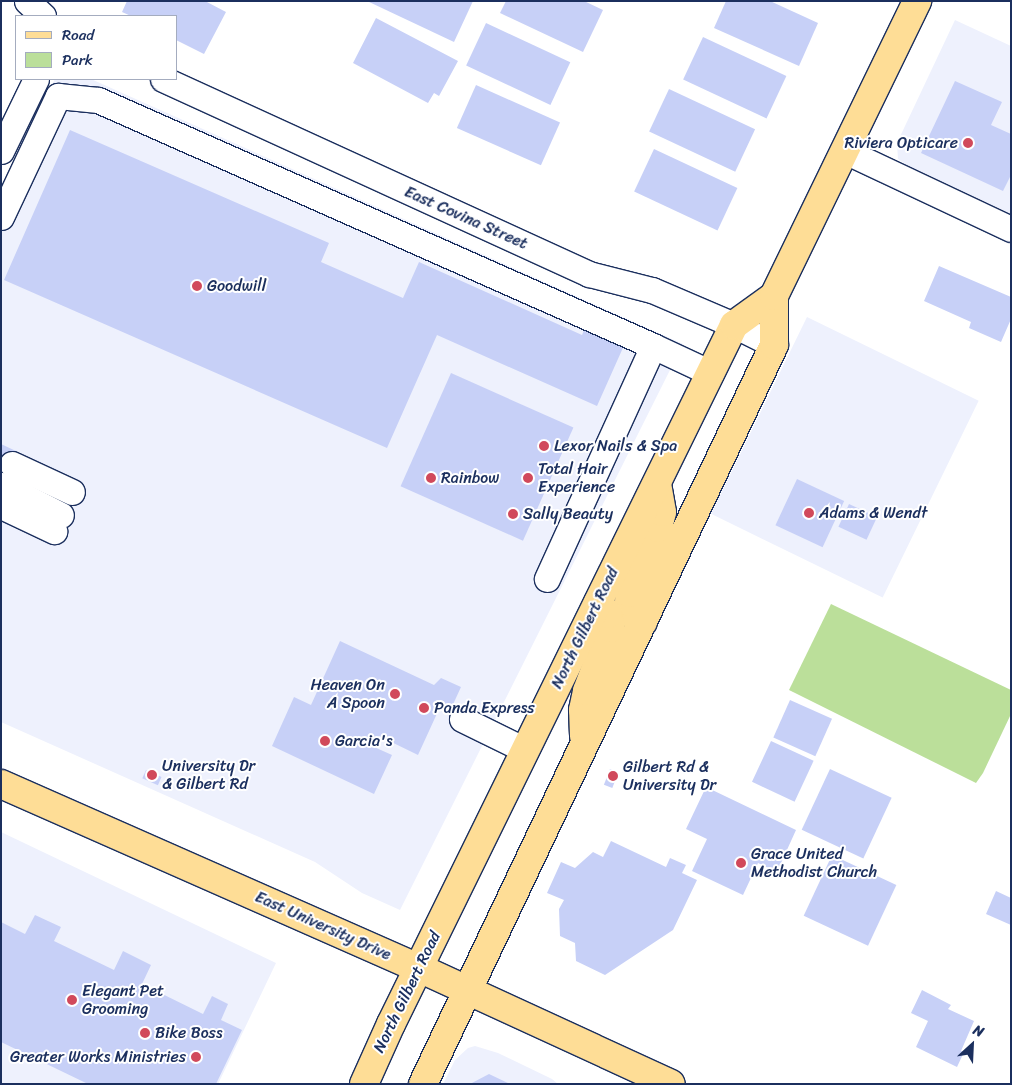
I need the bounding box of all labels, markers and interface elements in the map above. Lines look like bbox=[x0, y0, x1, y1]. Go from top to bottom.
legend bbox=[15, 15, 178, 80]
text: Road bbox=[62, 22, 94, 48]
text: Park bbox=[62, 47, 93, 73]
place label: Riviera Opticare bbox=[845, 133, 958, 153]
marker: Riviera Opticare bbox=[962, 137, 974, 149]
street label: East Covina Street bbox=[401, 182, 531, 254]
place label: Goodwill bbox=[207, 276, 266, 296]
marker: Goodwill bbox=[191, 280, 203, 292]
place label: Lexor Nails & Spa bbox=[554, 436, 677, 456]
marker: Lexor Nails & Spa bbox=[538, 440, 550, 452]
place label: Total Hair Experience bbox=[538, 459, 615, 497]
place label: Rainbow bbox=[441, 468, 499, 488]
marker: Rainbow bbox=[425, 472, 437, 484]
marker: Total Hair Experience bbox=[522, 472, 534, 484]
place label: Adams & Wendt bbox=[819, 503, 927, 523]
place label: Sally Beauty bbox=[523, 504, 613, 524]
marker: Adams & Wendt bbox=[803, 507, 815, 519]
marker: Sally Beauty bbox=[507, 508, 519, 520]
street label: North Gilbert Road bbox=[547, 564, 623, 692]
place label: Heaven On A Spoon bbox=[310, 675, 385, 713]
marker: Heaven On A Spoon bbox=[389, 688, 401, 700]
place label: Panda Express bbox=[434, 698, 536, 718]
marker: Panda Express bbox=[418, 702, 430, 714]
place label: Garcia's bbox=[335, 731, 393, 751]
marker: Garcia's bbox=[319, 735, 331, 747]
place label: University Dr & Gilbert Rd bbox=[162, 756, 255, 794]
place label: Gilbert Rd & University Dr bbox=[623, 757, 716, 795]
marker: University Dr & Gilbert Rd bbox=[146, 769, 158, 781]
marker: Gilbert Rd & University Dr bbox=[607, 770, 619, 782]
place label: Grace United Methodist Church bbox=[751, 844, 877, 882]
marker: Grace United Methodist Church bbox=[735, 857, 747, 869]
street label: East University Drive bbox=[251, 887, 395, 965]
street label: North Gilbert Road bbox=[369, 928, 445, 1056]
place label: Elegant Pet Grooming bbox=[82, 981, 165, 1019]
marker: Elegant Pet Grooming bbox=[66, 994, 78, 1006]
text: N bbox=[969, 1018, 988, 1044]
north arrow bbox=[947, 1020, 997, 1070]
place label: Bike Boss bbox=[155, 1023, 223, 1043]
marker: Bike Boss bbox=[139, 1027, 151, 1039]
place label: Greater Works Ministries bbox=[11, 1047, 186, 1067]
marker: Greater Works Ministries bbox=[190, 1051, 202, 1063]

